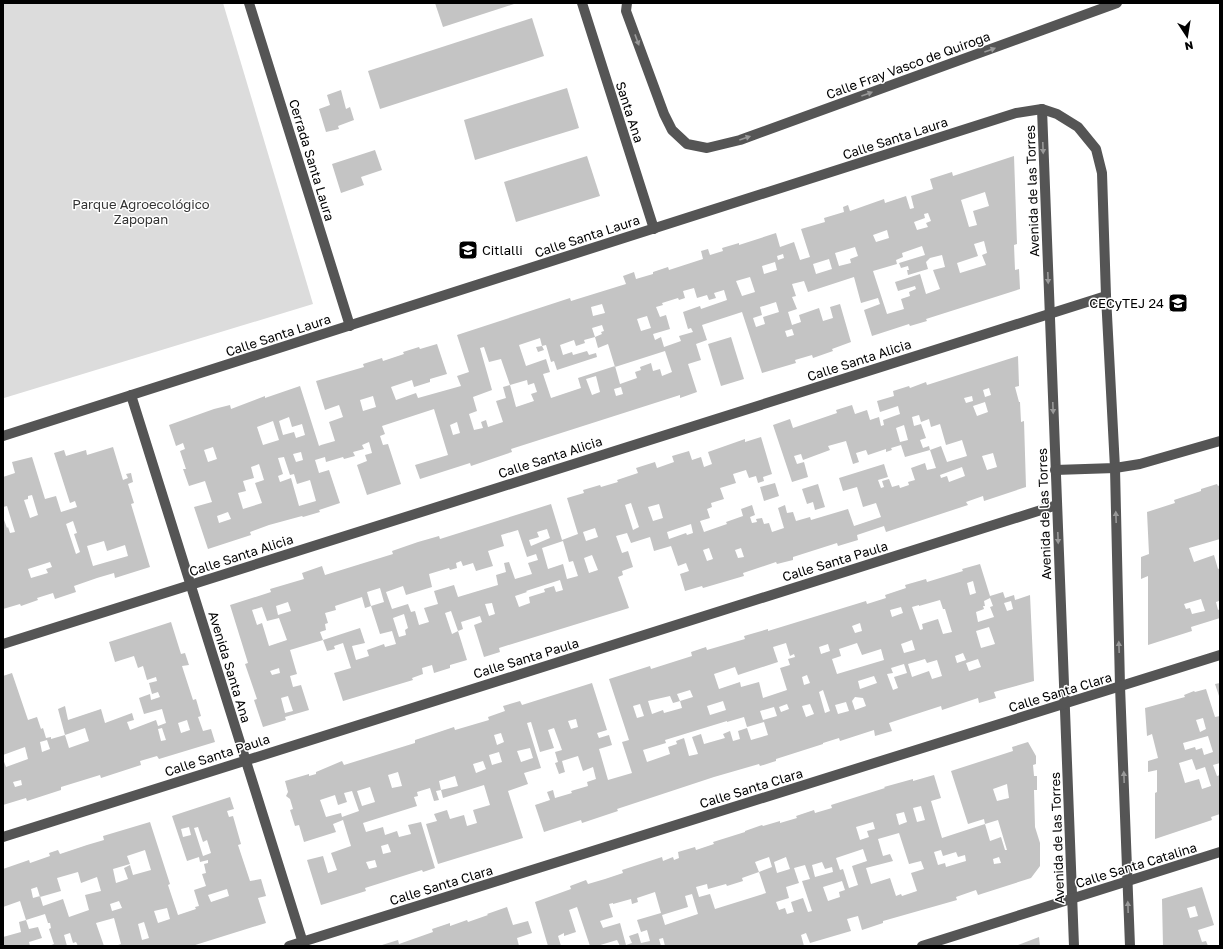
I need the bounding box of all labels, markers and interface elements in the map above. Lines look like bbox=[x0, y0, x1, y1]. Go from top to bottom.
north arrow bbox=[1167, 16, 1207, 56]
street label: Calle Fray Vasco de Quiroga bbox=[824, 28, 992, 102]
one-way arrow bbox=[634, 35, 640, 47]
text: N bbox=[1184, 39, 1195, 53]
one-way arrow bbox=[984, 46, 996, 52]
street label: Santa Ana bbox=[613, 79, 647, 145]
one-way arrow bbox=[862, 91, 874, 97]
street label: Cerrada Santa Laura bbox=[286, 97, 338, 223]
street label: Calle Santa Laura bbox=[840, 113, 950, 163]
street label: Avenida de las Torres bbox=[1022, 125, 1042, 257]
one-way arrow bbox=[740, 135, 752, 141]
one-way arrow bbox=[1040, 142, 1046, 155]
park label: Parque Agroecológico Zapopan bbox=[72, 196, 210, 227]
street label: Calle Santa Laura bbox=[532, 211, 642, 261]
school or university icon: Citlalli bbox=[457, 239, 479, 261]
place label: Citlalli bbox=[482, 242, 523, 258]
one-way arrow bbox=[1045, 272, 1051, 285]
school or university icon: CECyTEJ 24 bbox=[1167, 292, 1189, 314]
place label: CECyTEJ 24 bbox=[1089, 295, 1164, 311]
street label: Calle Santa Laura bbox=[223, 310, 333, 360]
street label: Calle Santa Alicia bbox=[805, 336, 913, 384]
one-way arrow bbox=[1050, 402, 1056, 415]
street label: Calle Santa Alicia bbox=[496, 433, 604, 481]
street label: Avenida de las Torres bbox=[1034, 448, 1054, 580]
one-way arrow bbox=[1113, 510, 1119, 523]
street label: Calle Santa Alicia bbox=[187, 531, 295, 579]
one-way arrow bbox=[1055, 532, 1061, 545]
street label: Calle Santa Paula bbox=[780, 537, 890, 585]
street label: Avenida Santa Ana bbox=[205, 609, 255, 725]
street label: Calle Santa Paula bbox=[471, 634, 581, 682]
one-way arrow bbox=[1116, 641, 1123, 653]
street label: Calle Santa Clara bbox=[1006, 669, 1114, 715]
street label: Calle Santa Paula bbox=[162, 730, 272, 780]
street label: Calle Santa Clara bbox=[697, 765, 805, 811]
one-way arrow bbox=[1120, 771, 1127, 783]
street label: Avenida de las Torres bbox=[1047, 772, 1067, 904]
street label: Calle Santa Catalina bbox=[1073, 839, 1199, 891]
street label: Calle Santa Clara bbox=[387, 862, 495, 908]
one-way arrow bbox=[1125, 900, 1131, 913]

